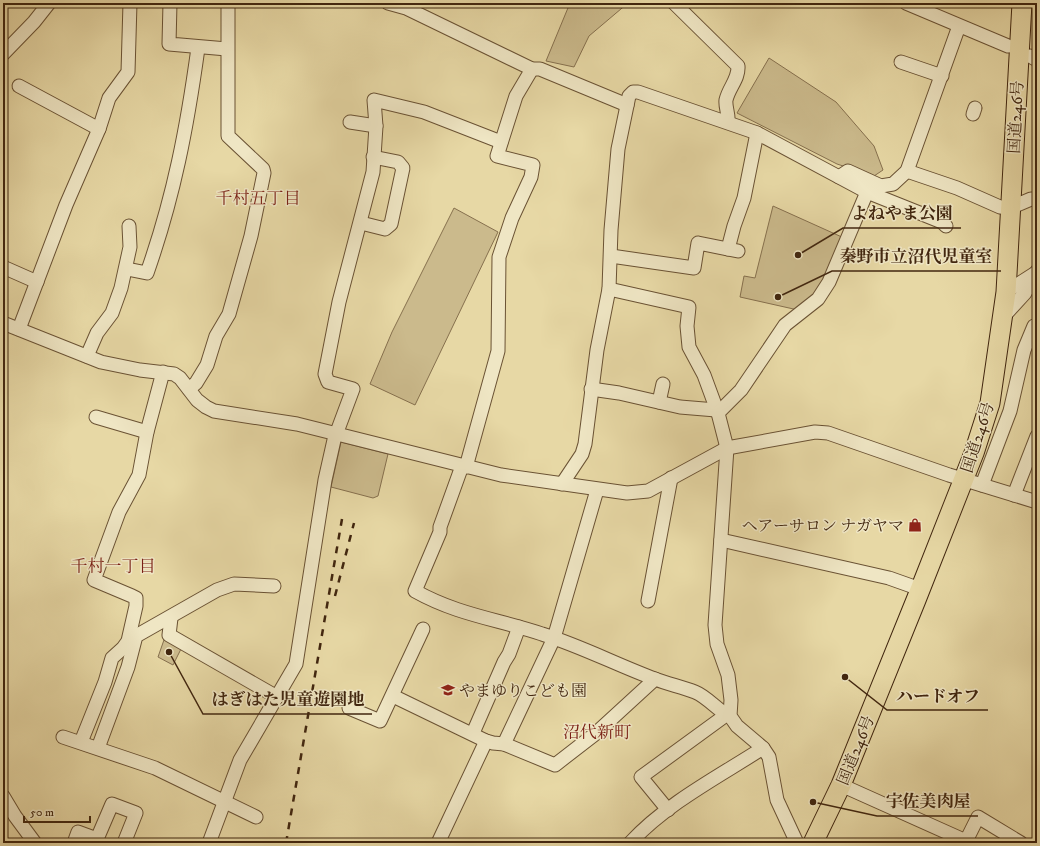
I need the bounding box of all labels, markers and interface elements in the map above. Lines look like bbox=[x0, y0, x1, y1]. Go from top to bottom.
street label: 国道246号 bbox=[1004, 80, 1028, 154]
district label: 千村五丁目 bbox=[216, 188, 301, 210]
callout: よねやま公園 bbox=[843, 199, 961, 228]
text: よねやま公園 bbox=[851, 203, 953, 225]
callout: 秦野市立沼代児童室 bbox=[832, 242, 1001, 271]
text: 秦野市立沼代児童室 bbox=[840, 246, 993, 268]
street label: 国道246号 bbox=[957, 399, 999, 475]
place label: ヘアーサロン ナガヤマ bbox=[742, 516, 904, 536]
shop icon: ヘアーサロン ナガヤマ bbox=[907, 517, 923, 533]
district label: 千村一丁目 bbox=[71, 556, 156, 578]
place label: やまゆりこども園 bbox=[459, 681, 587, 701]
callout: ハードオフ bbox=[887, 681, 988, 710]
school or university icon: やまゆりこども園 bbox=[440, 682, 456, 698]
callout: はぎはた児童遊園地 bbox=[203, 685, 372, 714]
text: ハードオフ bbox=[896, 686, 980, 708]
text: はぎはた児童遊園地 bbox=[212, 689, 365, 711]
street label: 国道246号 bbox=[833, 713, 879, 788]
district label: 沼代新町 bbox=[563, 722, 631, 744]
callout: 宇佐美肉屋 bbox=[877, 787, 978, 816]
text: 宇佐美肉屋 bbox=[886, 791, 971, 813]
scale bar bbox=[24, 798, 90, 824]
text: 50 m bbox=[30, 805, 54, 820]

